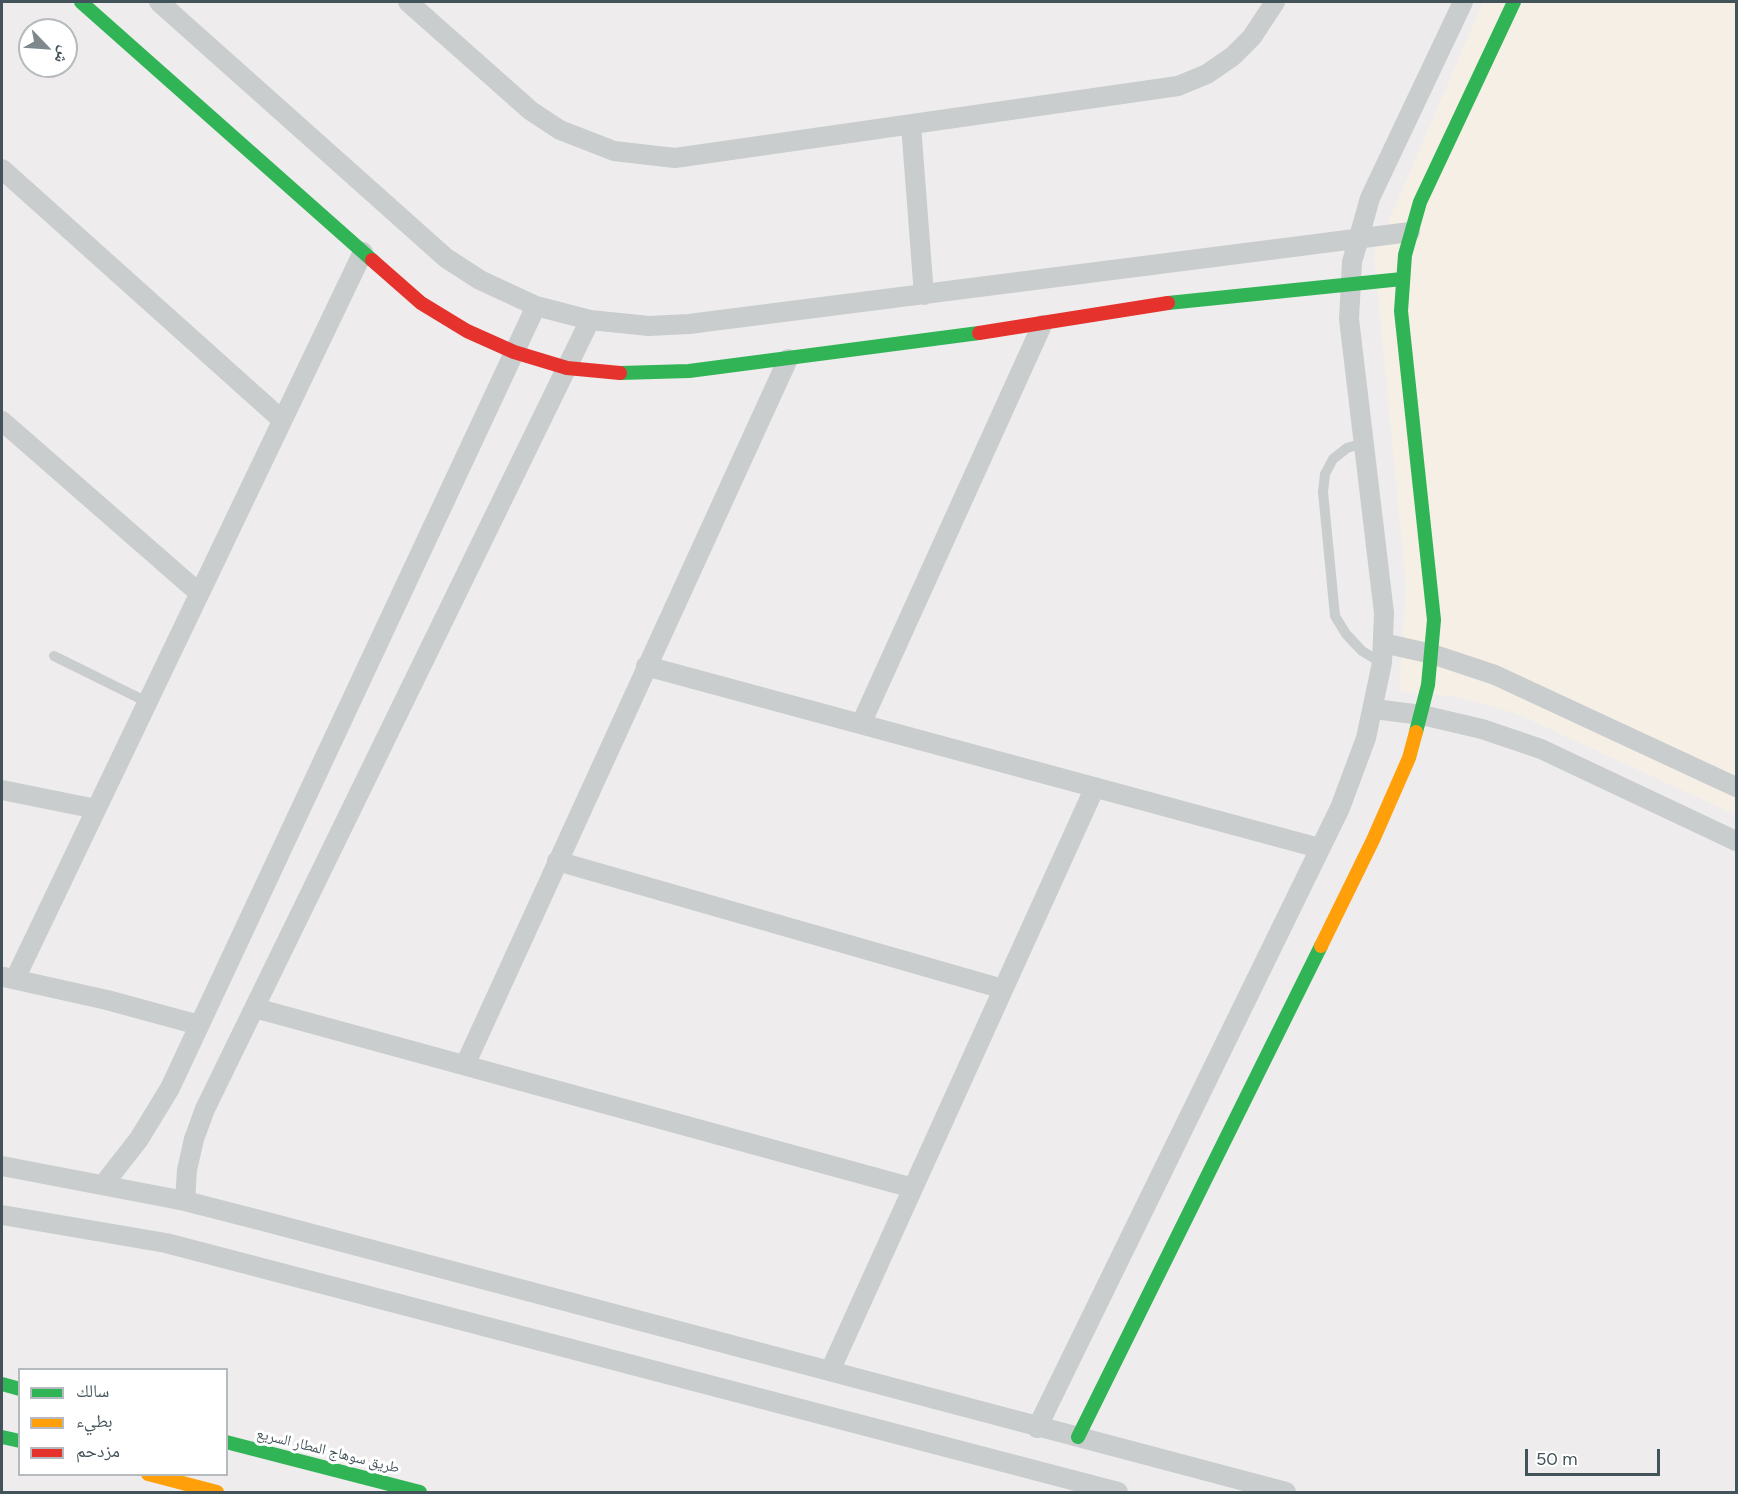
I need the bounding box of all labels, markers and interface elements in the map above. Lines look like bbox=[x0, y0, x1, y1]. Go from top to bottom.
north arrow bbox=[18, 18, 78, 78]
text: ش bbox=[51, 43, 75, 67]
legend bbox=[18, 1368, 228, 1476]
text: سالك bbox=[76, 1380, 109, 1402]
text: بطيء bbox=[76, 1410, 113, 1432]
street label: طريق سوهاج المطار السريع bbox=[255, 1425, 401, 1477]
scale bar bbox=[1528, 1437, 1663, 1475]
text: مزدحم bbox=[76, 1440, 120, 1462]
text: 50 m bbox=[1536, 1448, 1578, 1470]

